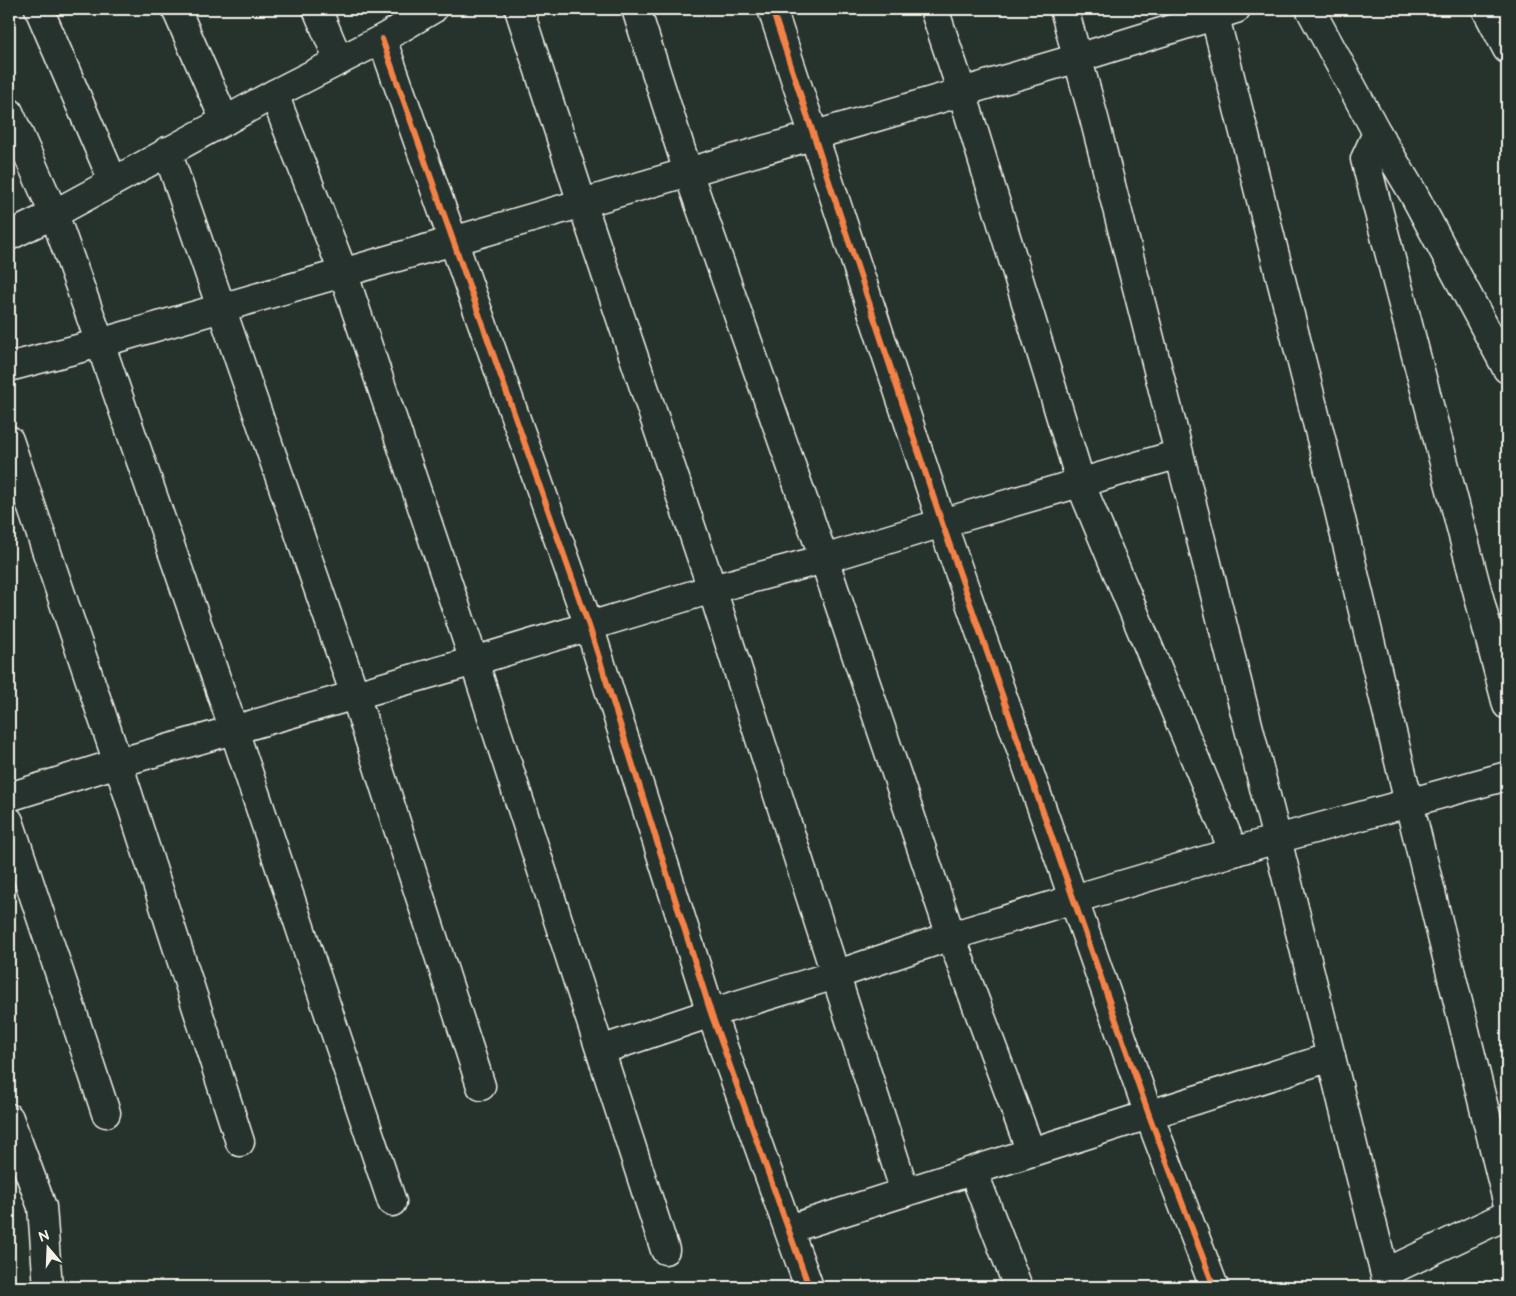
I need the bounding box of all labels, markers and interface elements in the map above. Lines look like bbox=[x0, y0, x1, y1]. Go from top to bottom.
north arrow bbox=[22, 1224, 72, 1274]
text: N bbox=[36, 1226, 52, 1246]

